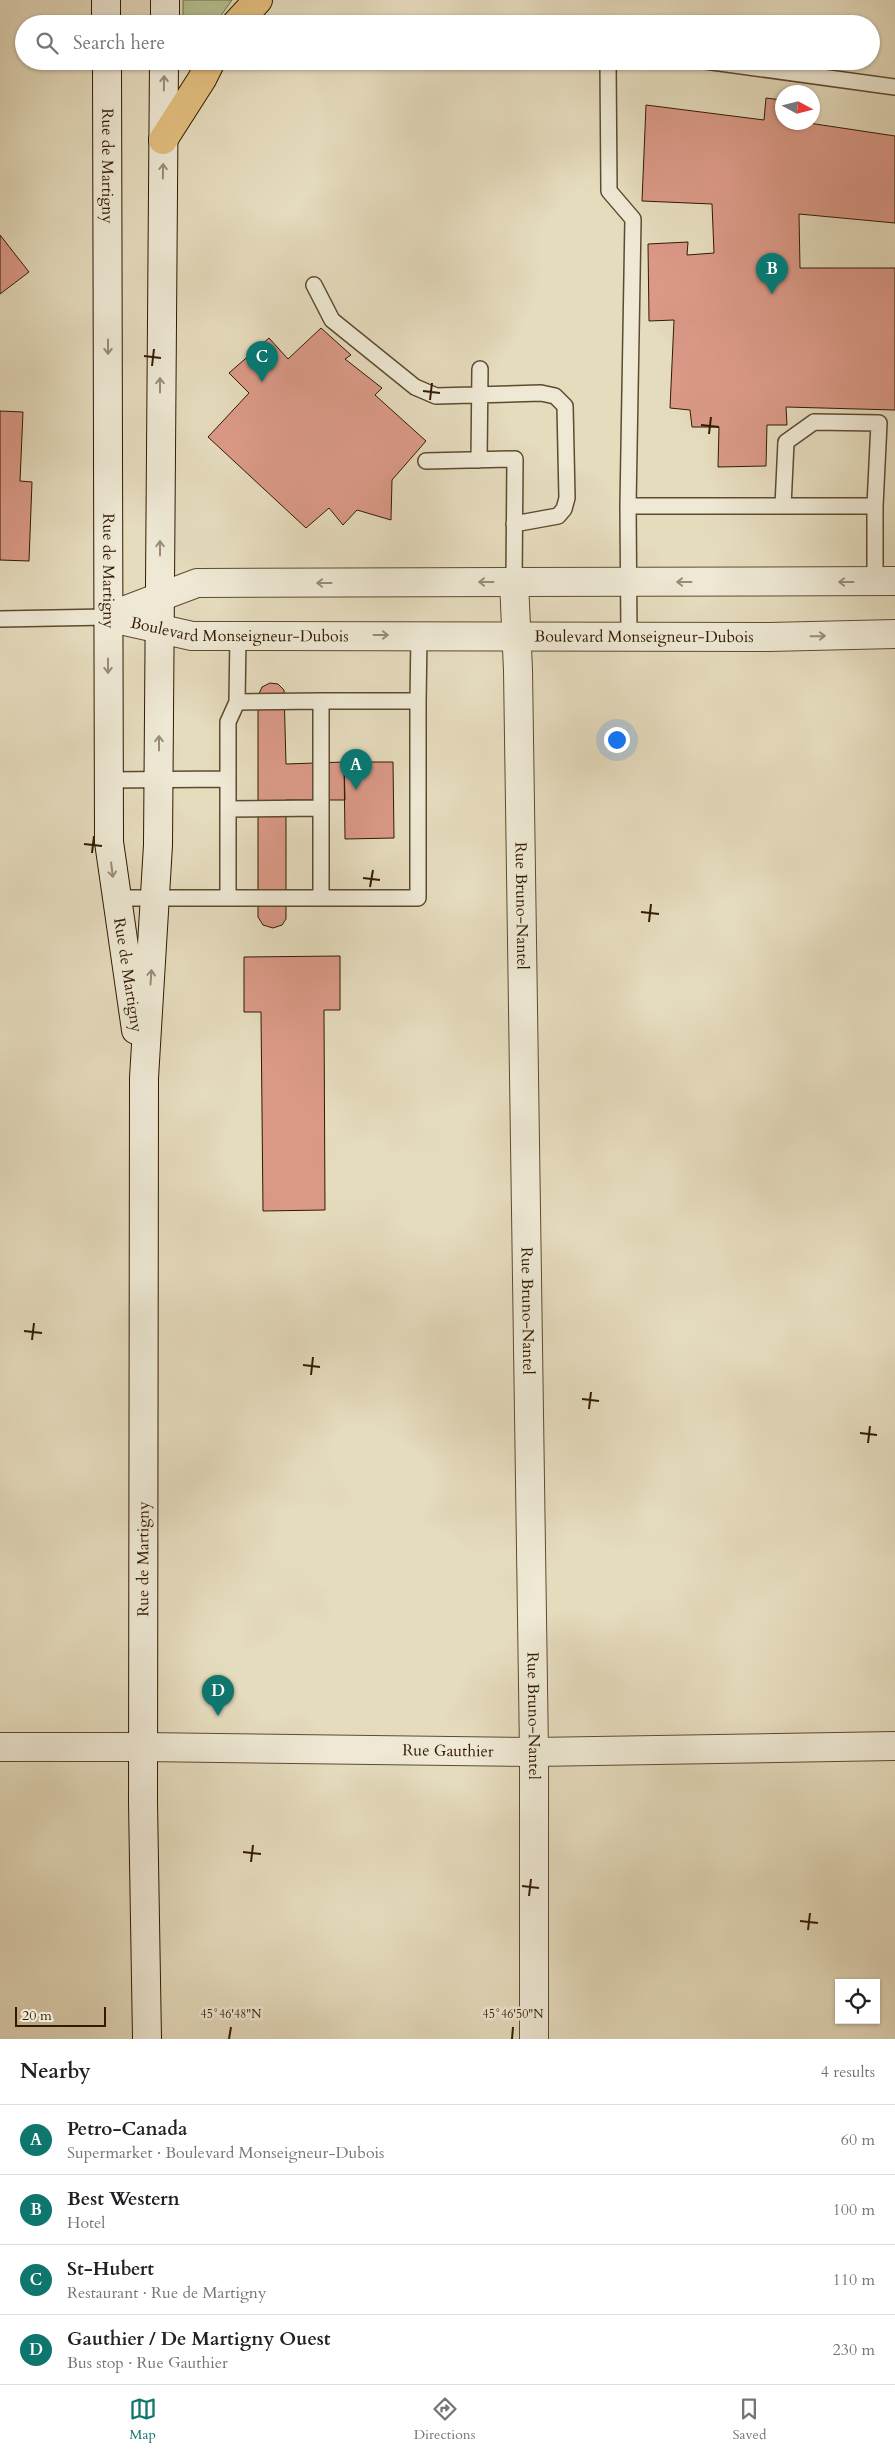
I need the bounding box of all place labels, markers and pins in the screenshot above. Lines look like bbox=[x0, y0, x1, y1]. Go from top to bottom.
pin: B bbox=[756, 253, 788, 294]
pin: C bbox=[246, 341, 278, 382]
pin: A bbox=[340, 749, 372, 790]
pin: D bbox=[202, 1675, 234, 1716]

